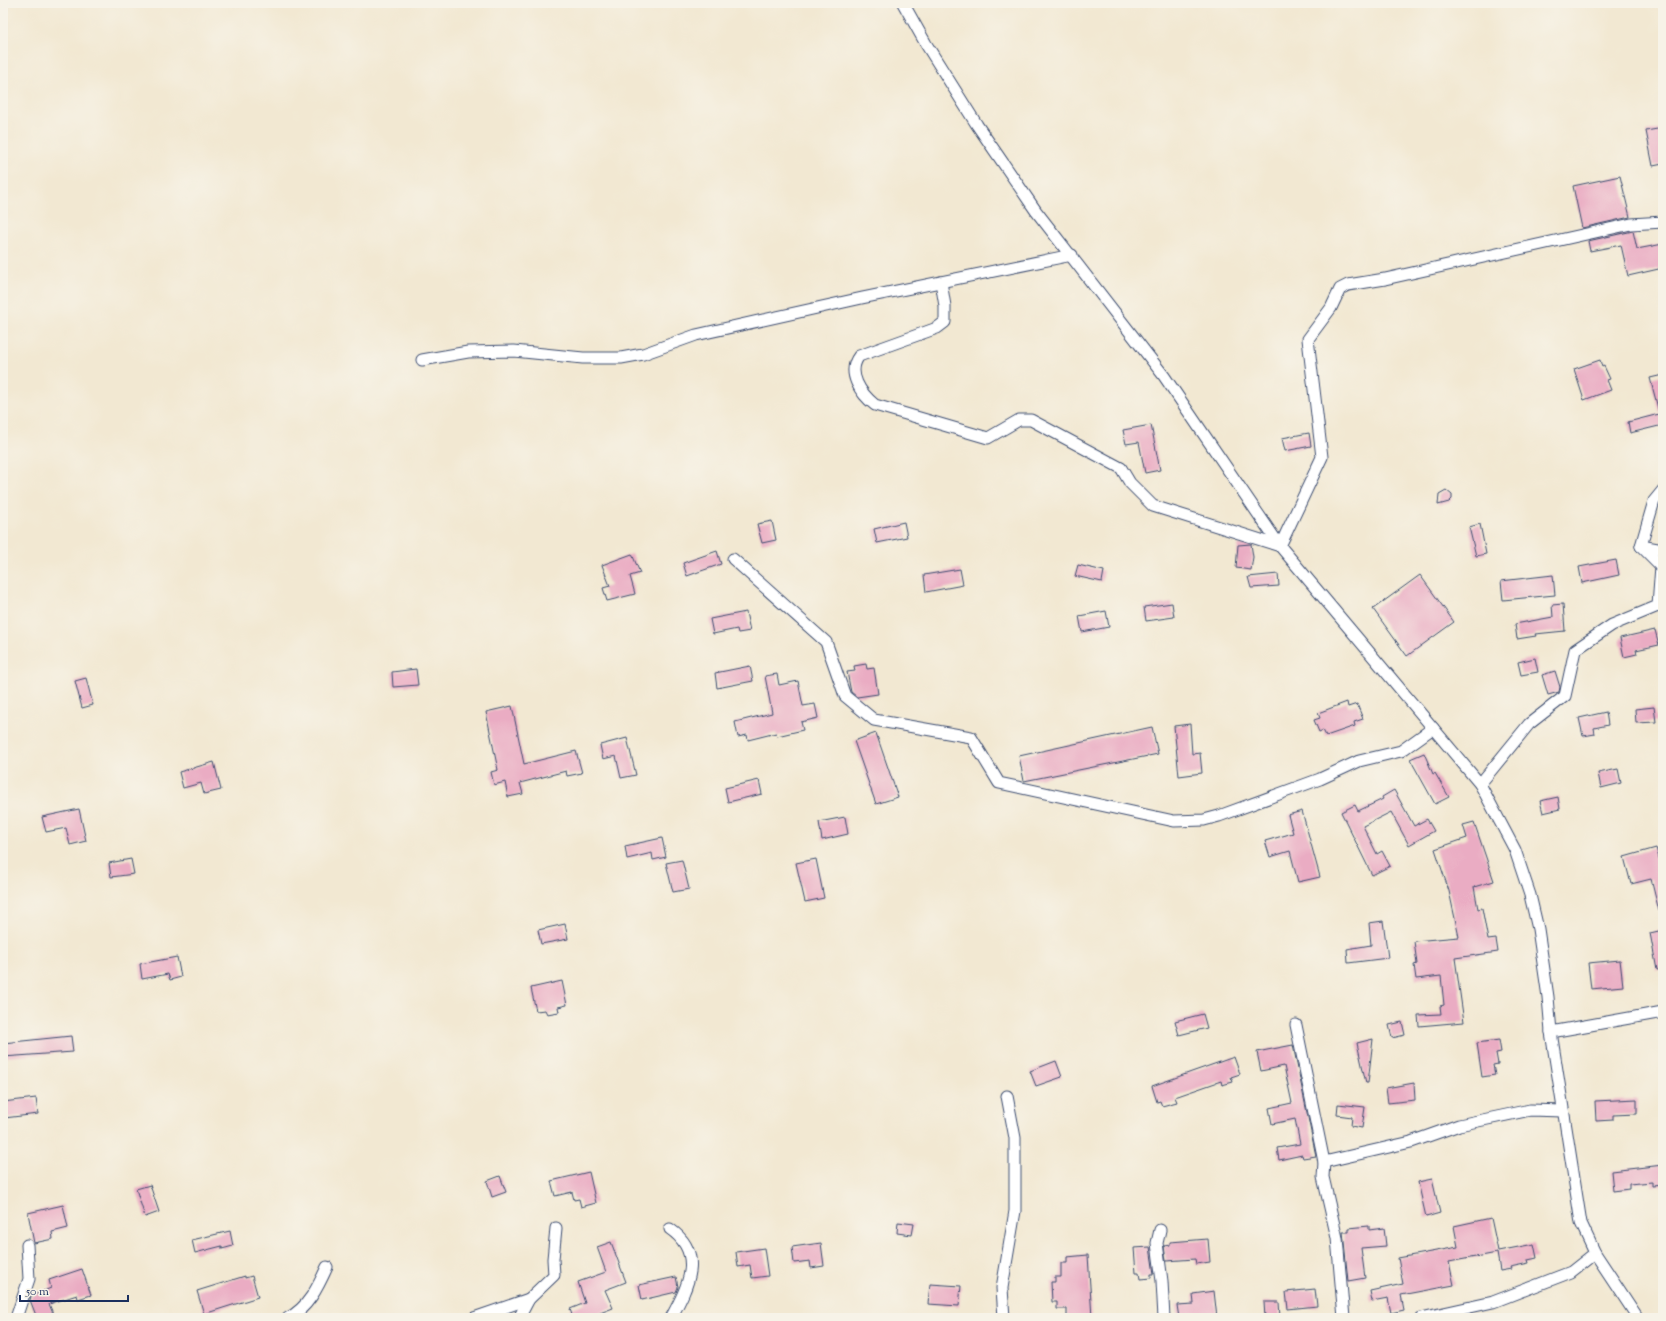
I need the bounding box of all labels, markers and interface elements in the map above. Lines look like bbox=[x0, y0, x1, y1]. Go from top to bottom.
scale bar bbox=[20, 1277, 128, 1303]
text: 50 m bbox=[25, 1283, 49, 1301]

